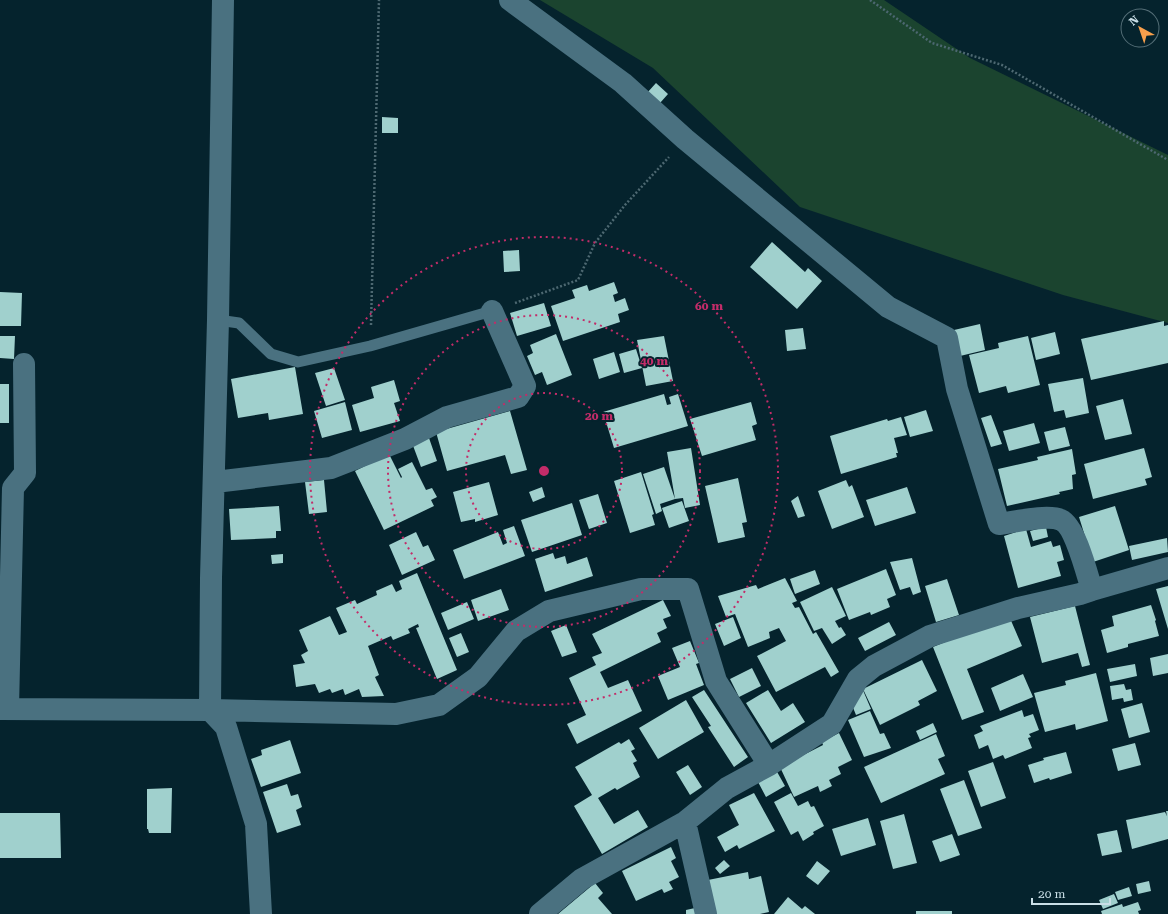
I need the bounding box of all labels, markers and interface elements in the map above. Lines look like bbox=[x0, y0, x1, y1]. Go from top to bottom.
north arrow bbox=[1120, 8, 1160, 48]
text: N bbox=[1126, 13, 1142, 28]
text: 60 m bbox=[695, 299, 723, 313]
text: 40 m bbox=[640, 354, 668, 368]
text: 20 m bbox=[585, 409, 613, 423]
centre of rings bbox=[537, 464, 551, 478]
scale bar bbox=[1032, 880, 1110, 906]
text: 20 m bbox=[1038, 887, 1065, 901]

